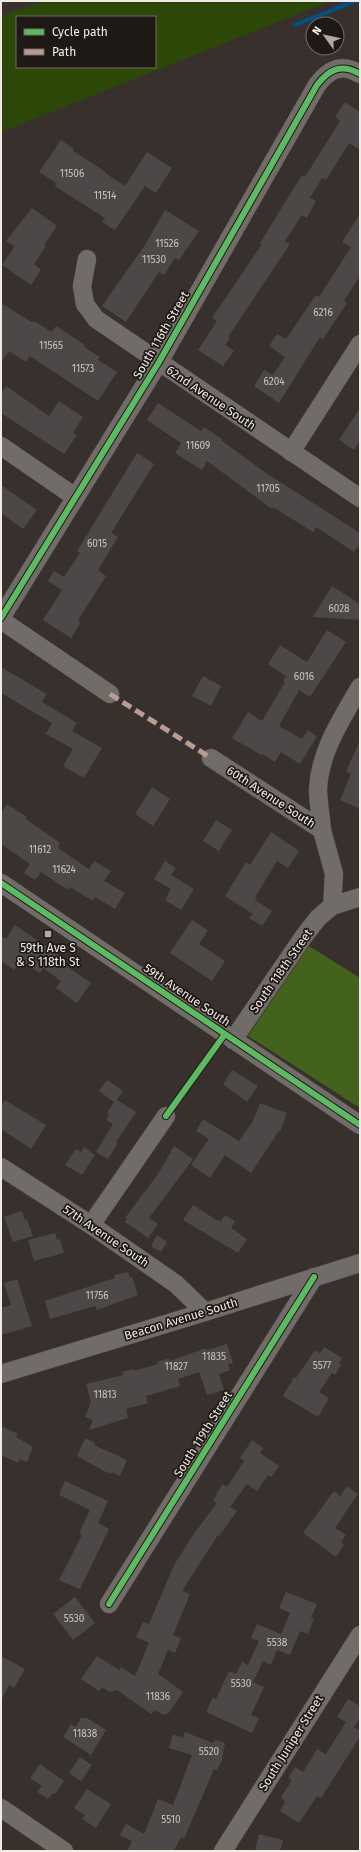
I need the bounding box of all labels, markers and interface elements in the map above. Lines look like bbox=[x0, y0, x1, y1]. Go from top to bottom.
legend bbox=[16, 16, 156, 68]
north arrow bbox=[305, 16, 345, 56]
text: N bbox=[310, 24, 324, 37]
text: Cycle path bbox=[52, 25, 108, 39]
text: Path bbox=[52, 45, 76, 59]
house number: 11506 bbox=[60, 168, 84, 180]
house number: 11514 bbox=[94, 190, 117, 202]
house number: 11526 bbox=[155, 238, 179, 250]
house number: 11530 bbox=[142, 254, 166, 266]
street label: South 116th Street bbox=[130, 288, 192, 381]
house number: 6216 bbox=[313, 307, 333, 319]
house number: 11565 bbox=[39, 340, 63, 352]
house number: 11573 bbox=[72, 363, 94, 375]
street label: 62nd Avenue South bbox=[164, 363, 258, 433]
house number: 6204 bbox=[263, 376, 285, 388]
house number: 11609 bbox=[186, 440, 210, 452]
house number: 11705 bbox=[256, 483, 280, 495]
house number: 6015 bbox=[87, 538, 107, 550]
house number: 6028 bbox=[328, 603, 350, 615]
house number: 6016 bbox=[294, 671, 314, 683]
street label: 60th Avenue South bbox=[224, 763, 318, 831]
house number: 11612 bbox=[29, 844, 51, 856]
house number: 11624 bbox=[52, 864, 77, 876]
street label: South 118th Street bbox=[247, 926, 316, 1016]
marker: 59th Ave S & S 118th St bbox=[43, 929, 53, 939]
place label: 59th Ave S & S 118th St bbox=[16, 941, 81, 969]
street label: 59th Avenue South bbox=[141, 961, 233, 1029]
street label: 57th Avenue South bbox=[60, 1202, 152, 1270]
house number: 11756 bbox=[85, 1290, 109, 1302]
street label: Beacon Avenue South bbox=[123, 1295, 239, 1343]
house number: 11835 bbox=[202, 1351, 226, 1363]
house number: 5577 bbox=[313, 1360, 332, 1372]
house number: 11827 bbox=[164, 1361, 188, 1373]
street label: South 119th Street bbox=[171, 1388, 235, 1480]
house number: 11813 bbox=[93, 1389, 117, 1401]
house number: 5530 bbox=[64, 1613, 85, 1625]
house number: 5538 bbox=[267, 1637, 288, 1649]
house number: 5530 bbox=[231, 1678, 252, 1690]
house number: 11836 bbox=[146, 1691, 170, 1703]
street label: South Juniper Street bbox=[256, 1692, 326, 1793]
house number: 11838 bbox=[73, 1728, 98, 1740]
house number: 5520 bbox=[199, 1746, 220, 1758]
house number: 5510 bbox=[161, 1814, 181, 1826]

